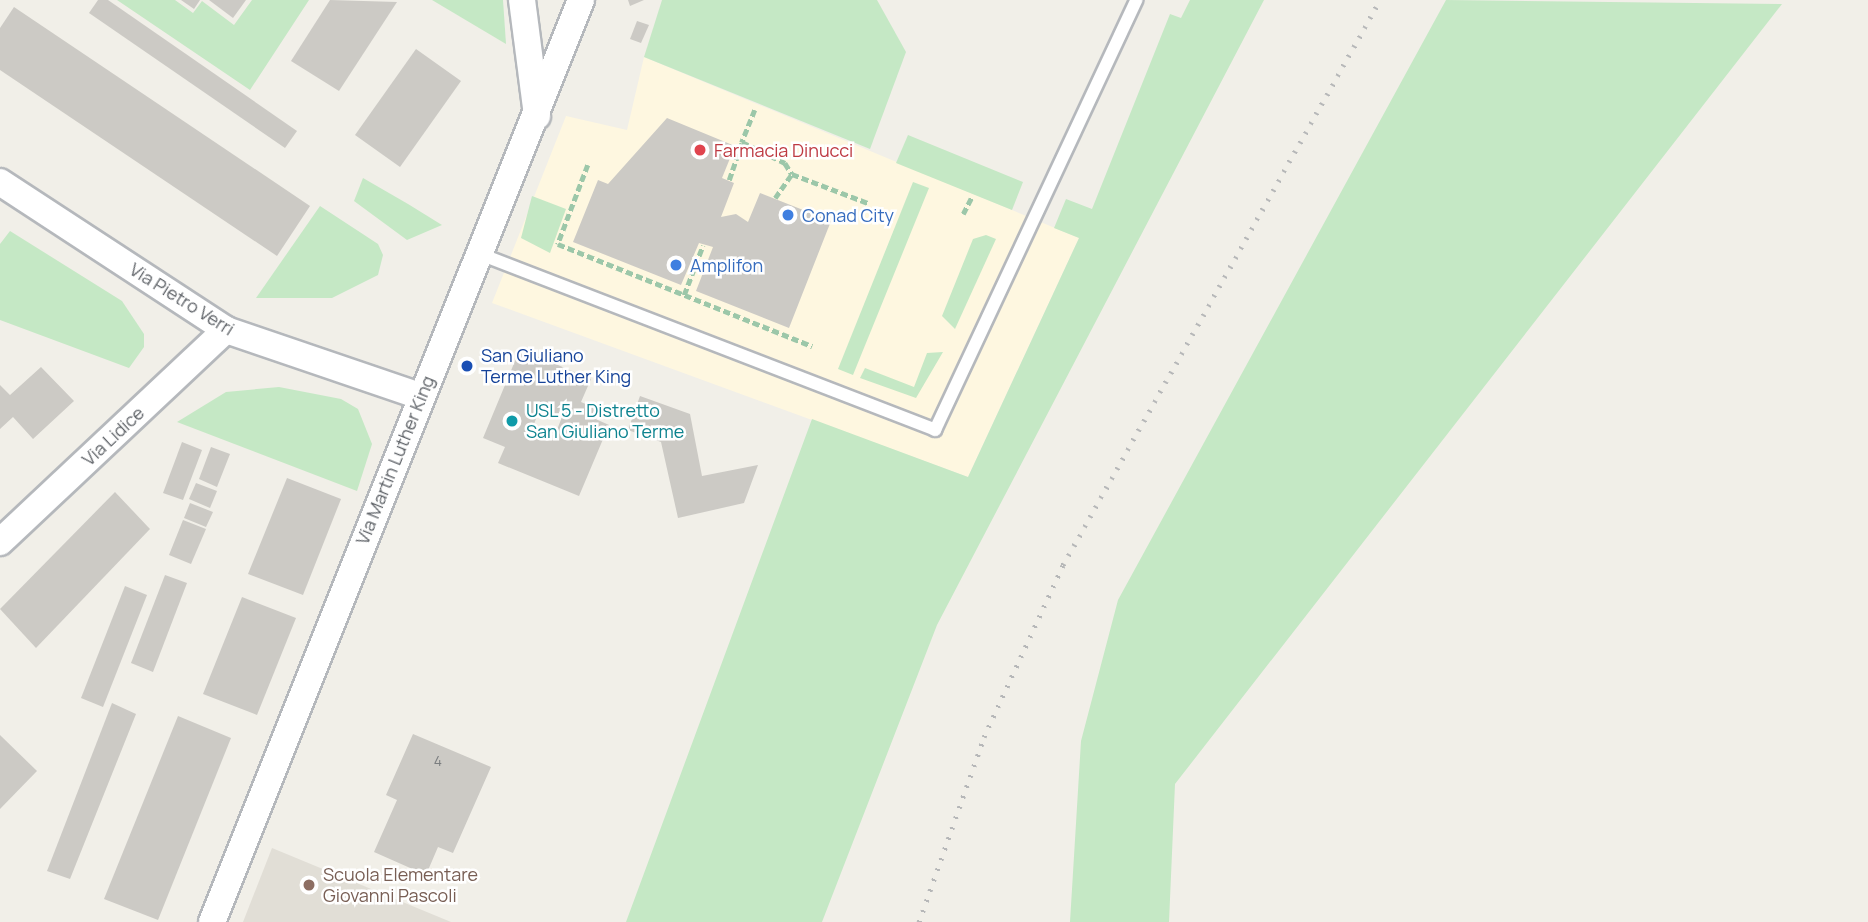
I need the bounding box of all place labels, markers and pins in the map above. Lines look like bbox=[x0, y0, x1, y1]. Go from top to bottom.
place label: Farmacia Dinucci bbox=[714, 139, 853, 161]
marker: Farmacia Dinucci bbox=[692, 142, 708, 158]
place label: Conad City bbox=[802, 204, 894, 226]
marker: Conad City bbox=[780, 207, 796, 223]
place label: Amplifon bbox=[690, 254, 763, 276]
marker: Amplifon bbox=[668, 257, 684, 273]
place label: San Giuliano Terme Luther King bbox=[481, 345, 631, 388]
marker: San Giuliano Terme Luther King bbox=[459, 358, 475, 374]
place label: USL 5 - Distretto San Giuliano Terme bbox=[526, 400, 684, 442]
marker: USL 5 - Distretto San Giuliano Terme bbox=[504, 413, 520, 429]
place label: Scuola Elementare Giovanni Pascoli bbox=[323, 864, 478, 906]
marker: Scuola Elementare Giovanni Pascoli bbox=[301, 877, 317, 893]

